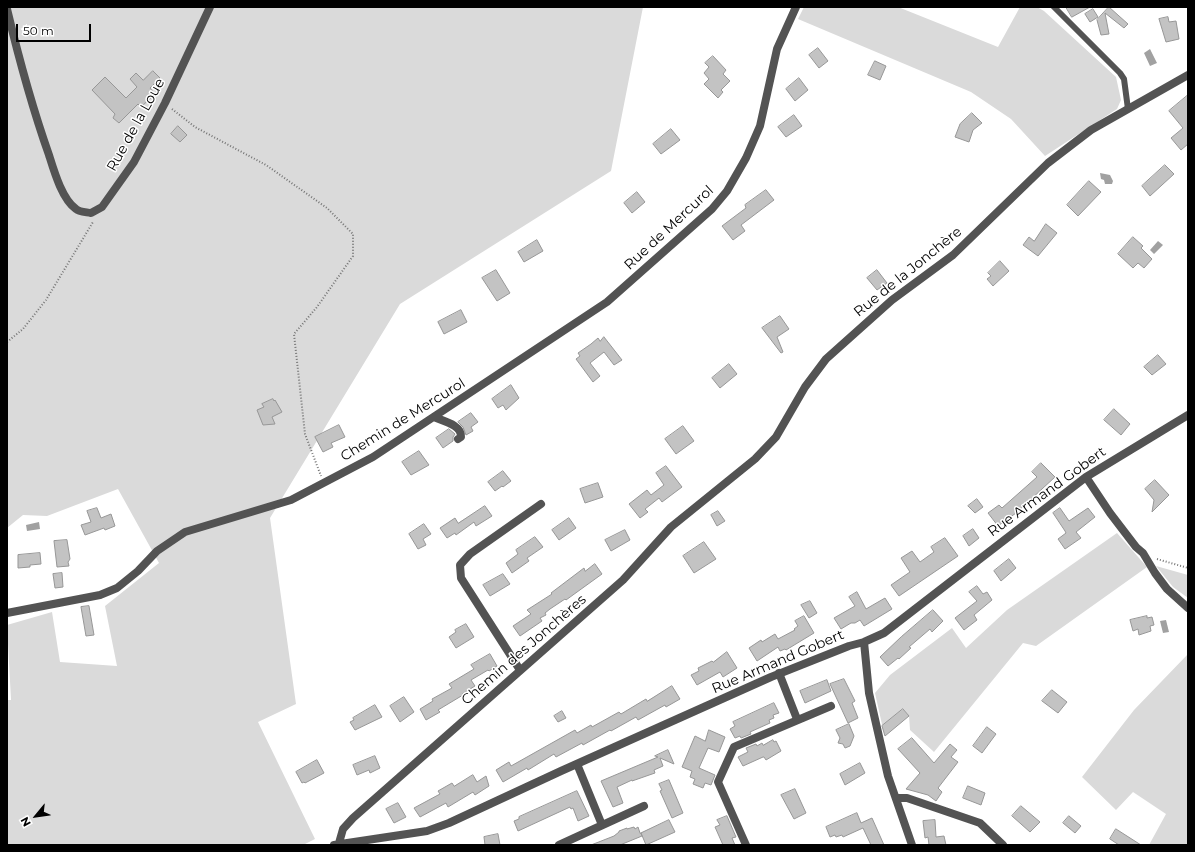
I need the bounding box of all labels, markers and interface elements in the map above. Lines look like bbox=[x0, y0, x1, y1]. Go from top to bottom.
scale bar bbox=[18, 16, 93, 42]
text: 50 m bbox=[23, 23, 54, 38]
street label: Rue de la Loue bbox=[104, 76, 168, 174]
street label: Rue de Mercurol bbox=[621, 182, 717, 274]
street label: Rue de la Jonchère bbox=[851, 223, 965, 321]
street label: Chemin de Mercurol bbox=[338, 375, 468, 465]
street label: Rue Armand Gobert bbox=[985, 443, 1109, 541]
street label: Chemin des Jonchères bbox=[458, 591, 590, 709]
street label: Rue Armand Gobert bbox=[709, 627, 847, 697]
north arrow bbox=[16, 796, 56, 836]
text: N bbox=[17, 815, 34, 829]

